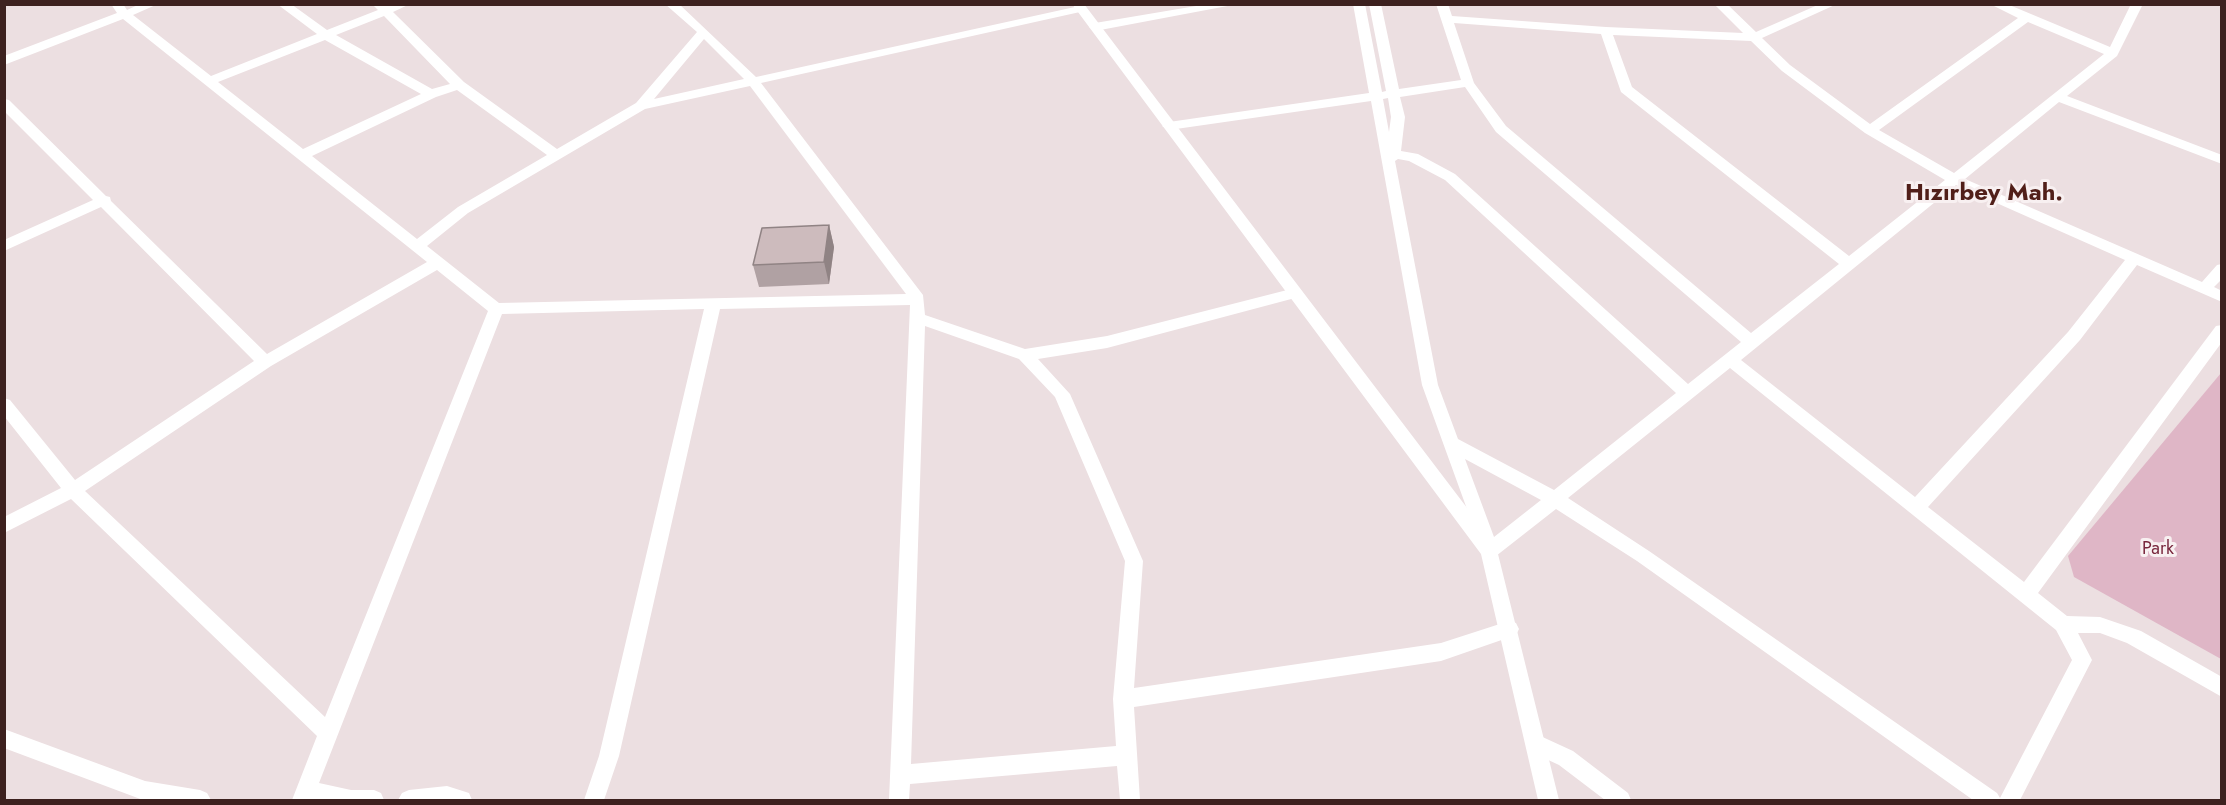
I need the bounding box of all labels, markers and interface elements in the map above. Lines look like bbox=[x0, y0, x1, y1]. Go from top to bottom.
district label: Hızırbey Mah. bbox=[1905, 180, 2063, 208]
park label: Park bbox=[2142, 539, 2174, 561]

